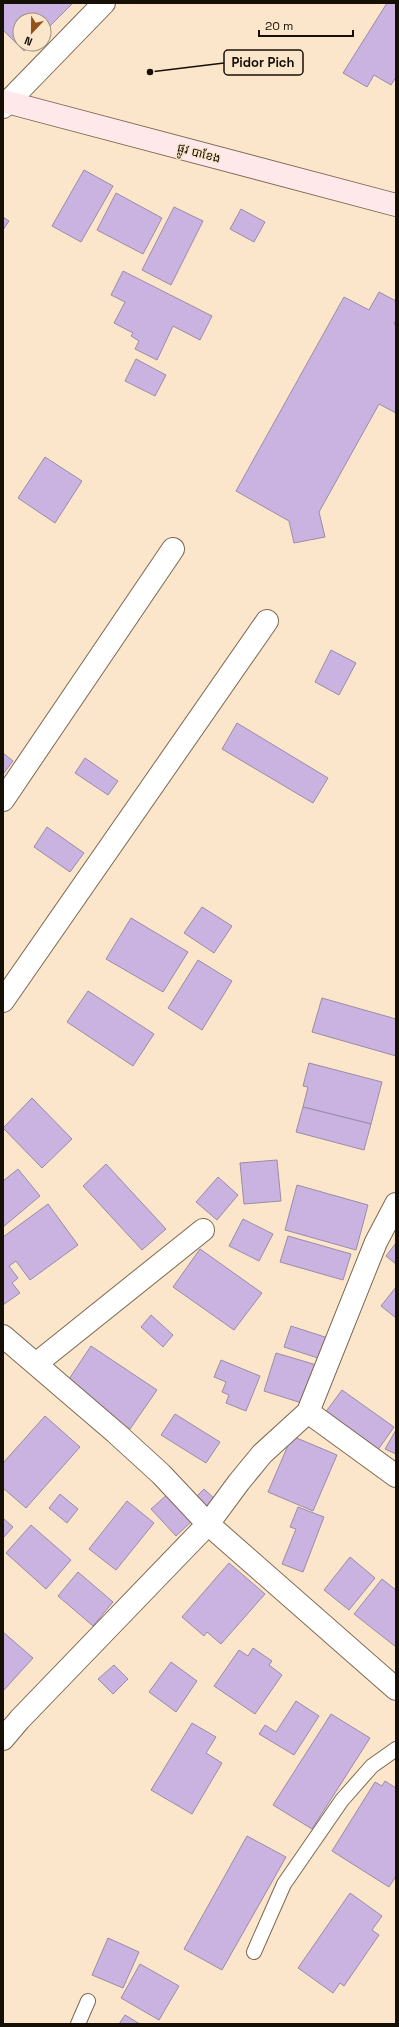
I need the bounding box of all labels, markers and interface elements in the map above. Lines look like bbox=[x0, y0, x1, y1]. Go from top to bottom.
north arrow bbox=[12, 12, 52, 52]
scale bar bbox=[259, 12, 353, 38]
text: 20 m bbox=[265, 18, 293, 34]
text: N bbox=[22, 33, 34, 49]
callout: Pidor Pich bbox=[224, 50, 303, 75]
text: Pidor Pich bbox=[232, 54, 294, 71]
street label: ផ្លូវ បាខែង bbox=[175, 140, 223, 169]

